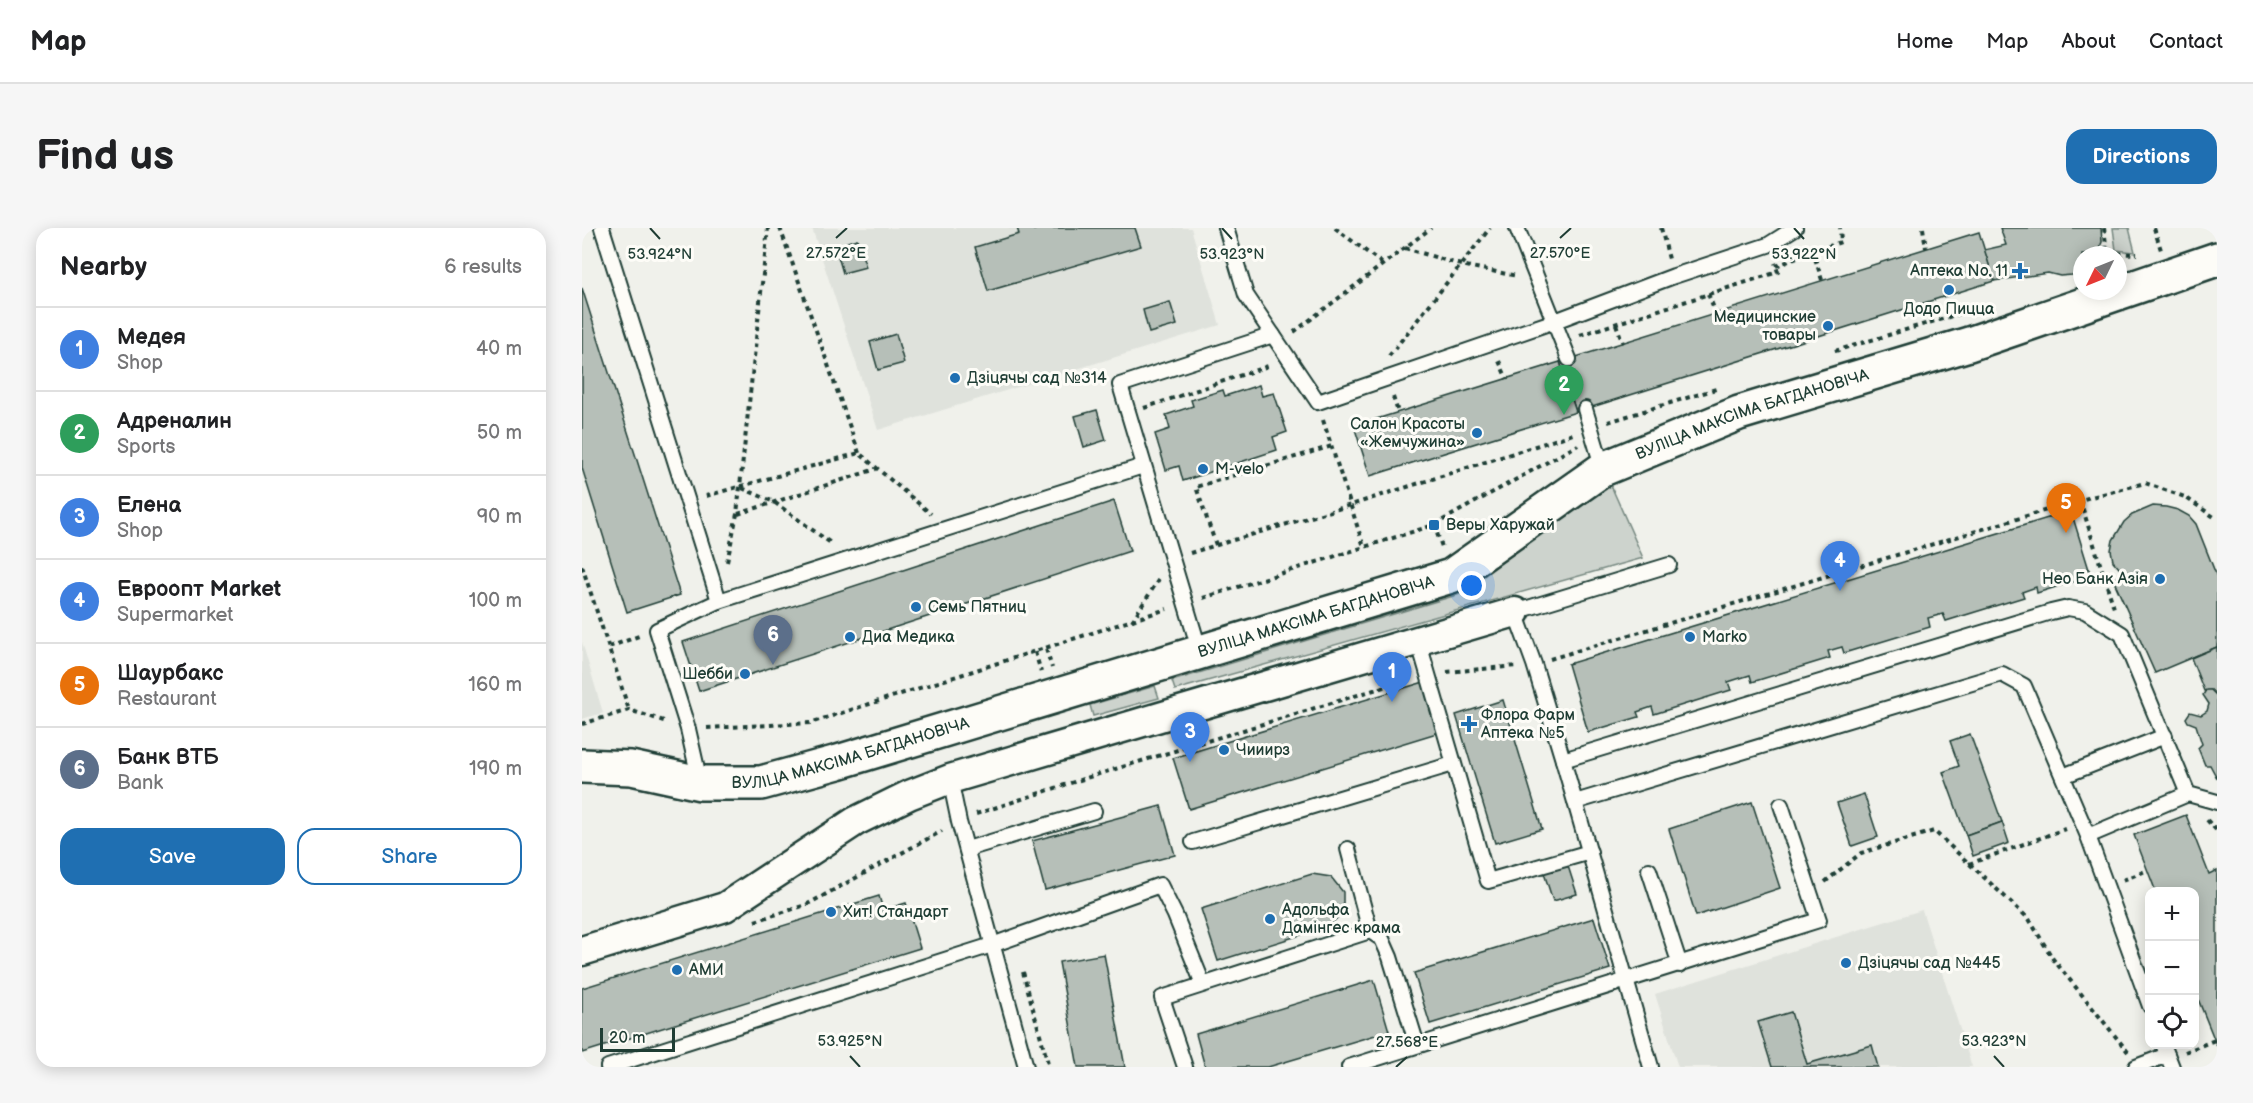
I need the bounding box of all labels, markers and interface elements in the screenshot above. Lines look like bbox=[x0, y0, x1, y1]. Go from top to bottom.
text: Map bbox=[30, 25, 86, 58]
text: Home bbox=[1896, 29, 1953, 54]
text: Map bbox=[1986, 29, 2028, 54]
text: About bbox=[2061, 29, 2116, 54]
text: Contact bbox=[2149, 29, 2223, 54]
button: Directions bbox=[2066, 129, 2217, 184]
text: Find us bbox=[36, 131, 174, 182]
text: 27.572°E bbox=[806, 244, 866, 263]
text: 27.570°E bbox=[1530, 244, 1590, 263]
text: 53.924°N bbox=[628, 245, 692, 264]
text: 53.923°N bbox=[1199, 245, 1265, 264]
text: 53.922°N bbox=[1772, 245, 1836, 264]
north arrow bbox=[2073, 246, 2127, 300]
text: Nearby bbox=[60, 252, 147, 283]
text: 6 results bbox=[444, 255, 522, 279]
place label: Аптека No. 11 bbox=[1909, 262, 2008, 281]
marker: Аптека No. 11 bbox=[2013, 264, 2027, 278]
marker: Додо Пицца bbox=[1942, 283, 1956, 297]
place label: Додо Пицца bbox=[1904, 300, 1995, 319]
place label: Медицинские товары bbox=[1713, 308, 1816, 345]
marker: Медицинские товары bbox=[1821, 319, 1835, 333]
text: Медея bbox=[117, 324, 186, 351]
text: 1 bbox=[75, 337, 84, 361]
text: 40 m bbox=[476, 337, 522, 361]
text: Shop bbox=[117, 351, 163, 375]
street label: ВУЛІЦА МАКСІМА БАГДАНОВІЧА bbox=[1633, 365, 1871, 464]
pin: 2 bbox=[1544, 366, 1584, 415]
place label: Дзіцячы сад №314 bbox=[967, 369, 1107, 388]
marker: Дзіцячы сад №314 bbox=[948, 371, 962, 385]
text: Адреналин bbox=[117, 408, 232, 435]
place label: Салон Красоты «Жемчужина» bbox=[1350, 415, 1465, 452]
text: 2 bbox=[74, 421, 85, 445]
text: 50 m bbox=[477, 421, 522, 445]
marker: Салон Красоты «Жемчужина» bbox=[1470, 426, 1484, 440]
text: Sports bbox=[117, 435, 175, 459]
place label: M-velo bbox=[1215, 460, 1264, 479]
marker: M-velo bbox=[1196, 462, 1210, 476]
pin: 5 bbox=[2046, 484, 2086, 533]
text: Елена bbox=[117, 492, 181, 519]
text: 3 bbox=[74, 505, 85, 529]
text: 90 m bbox=[477, 505, 522, 529]
place label: Веры Харужай bbox=[1446, 516, 1555, 535]
marker: Веры Харужай bbox=[1427, 518, 1441, 532]
text: Shop bbox=[117, 519, 163, 543]
pin: 4 bbox=[1820, 542, 1860, 591]
place label: Нео Банк Азія bbox=[2042, 570, 2148, 589]
your location bbox=[1457, 571, 1486, 600]
street label: ВУЛІЦА МАКСІМА БАГДАНОВІЧА bbox=[1196, 572, 1437, 662]
marker: Нео Банк Азія bbox=[2153, 572, 2167, 586]
text: Евроопт Market bbox=[117, 576, 281, 603]
text: 4 bbox=[74, 589, 85, 613]
text: 100 m bbox=[469, 589, 522, 613]
place label: Семь Пятниц bbox=[928, 598, 1027, 617]
marker: Семь Пятниц bbox=[909, 600, 923, 614]
text: Supermarket bbox=[117, 603, 233, 627]
pin: 6 bbox=[754, 616, 792, 665]
place label: Диа Медика bbox=[862, 628, 955, 647]
place label: Marko bbox=[1702, 628, 1747, 647]
marker: Диа Медика bbox=[843, 630, 857, 644]
marker: Marko bbox=[1683, 630, 1697, 644]
pin: 1 bbox=[1372, 652, 1412, 702]
text: Шаурбакс bbox=[117, 660, 224, 687]
place label: Шебби bbox=[682, 665, 733, 684]
marker: Шебби bbox=[738, 667, 752, 681]
text: 5 bbox=[74, 673, 85, 697]
text: 160 m bbox=[468, 673, 522, 697]
text: Restaurant bbox=[117, 687, 217, 711]
place label: Флора Фарм Аптека №5 bbox=[1480, 706, 1575, 743]
pin: 3 bbox=[1170, 712, 1210, 762]
street label: ВУЛІЦА МАКСІМА БАГДАНОВІЧА bbox=[731, 713, 972, 793]
marker: Флора Фарм Аптека №5 bbox=[1462, 717, 1476, 731]
place label: Чииирз bbox=[1236, 741, 1290, 760]
marker: Чииирз bbox=[1217, 743, 1231, 757]
text: Банк ВТБ bbox=[117, 744, 219, 771]
text: 6 bbox=[73, 757, 86, 781]
text: 190 m bbox=[469, 757, 522, 781]
text: Bank bbox=[117, 771, 163, 795]
button: Save bbox=[60, 828, 285, 885]
button: Share bbox=[297, 828, 522, 885]
map controls bbox=[2145, 887, 2199, 1049]
button: + bbox=[2145, 887, 2199, 941]
place label: Адольфа Дамінгес крама bbox=[1281, 901, 1401, 938]
place label: Хит! Стандарт bbox=[843, 903, 949, 922]
marker: Хит! Стандарт bbox=[824, 905, 838, 919]
marker: Адольфа Дамінгес крама bbox=[1263, 912, 1277, 926]
button: − bbox=[2145, 941, 2199, 995]
place label: Дзіцячы сад №445 bbox=[1858, 954, 2001, 973]
marker: Дзіцячы сад №445 bbox=[1839, 956, 1853, 970]
place label: АМИ bbox=[688, 961, 724, 980]
marker: АМИ bbox=[670, 963, 684, 977]
button: locate bbox=[2145, 995, 2199, 1049]
scale bar bbox=[600, 1025, 675, 1052]
text: 20 m bbox=[609, 1029, 645, 1048]
text: 53.925°N bbox=[818, 1032, 882, 1051]
text: 53.923°N bbox=[1961, 1032, 2027, 1051]
text: 27.568°E bbox=[1376, 1033, 1438, 1052]

